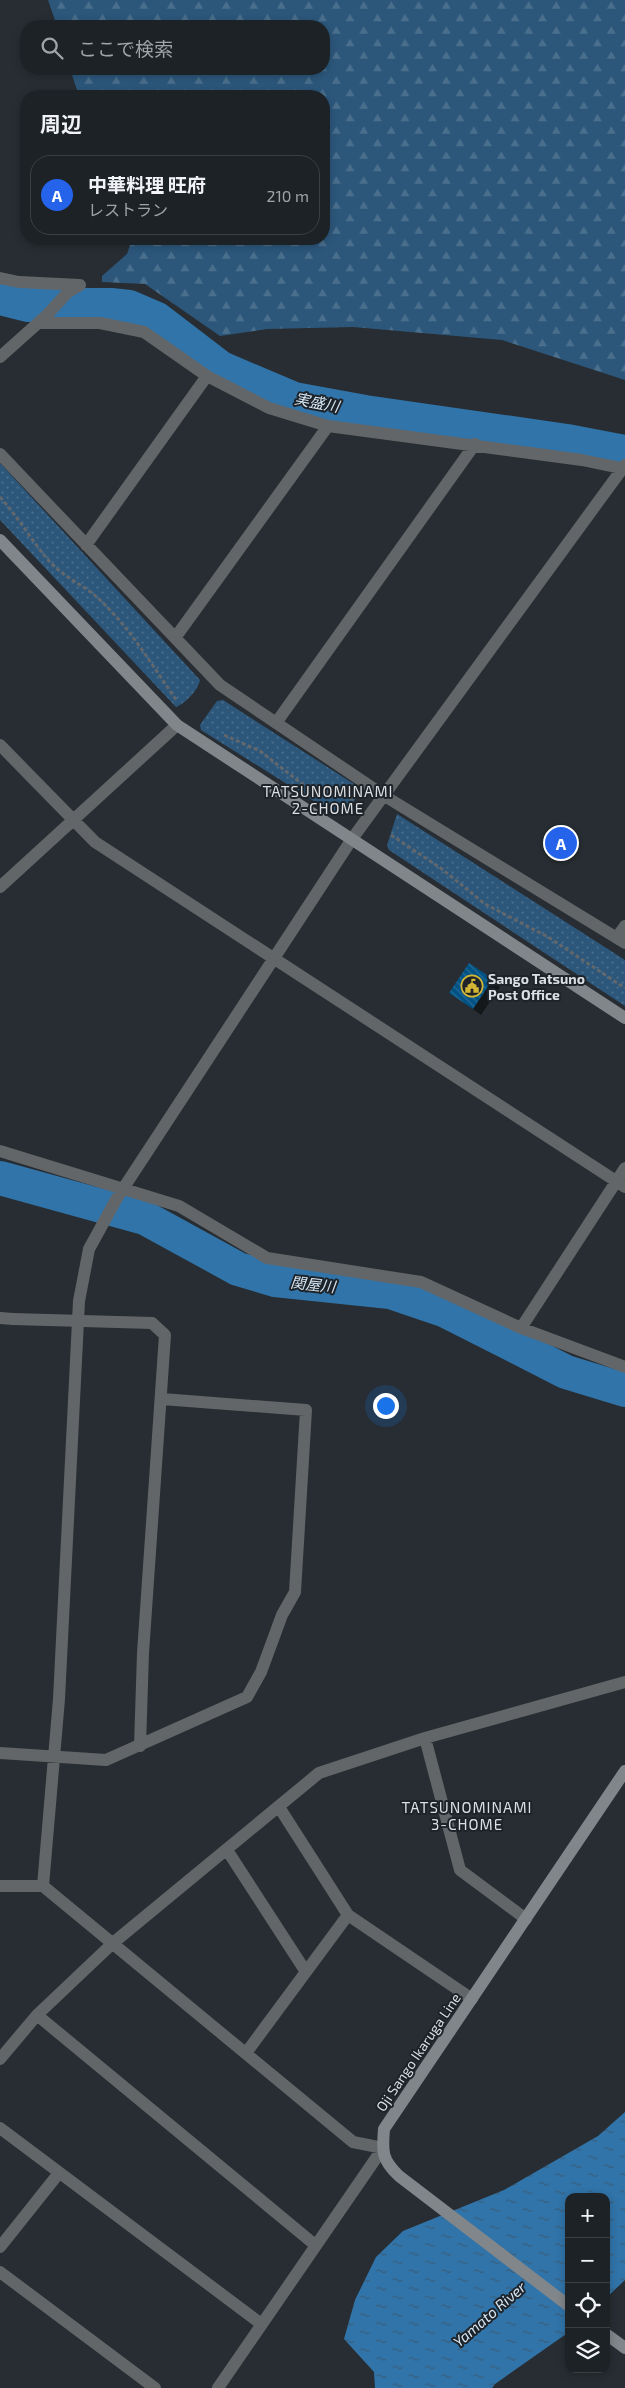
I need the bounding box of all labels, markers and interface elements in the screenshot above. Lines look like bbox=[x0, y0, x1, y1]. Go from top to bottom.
search box bbox=[20, 20, 330, 75]
icon: search bbox=[38, 34, 66, 62]
text: ここで検索 bbox=[78, 37, 173, 60]
text: 周辺 bbox=[40, 111, 82, 136]
text: 中華料理 旺府 bbox=[88, 173, 206, 196]
text: A bbox=[52, 186, 62, 205]
text: 210 m bbox=[266, 186, 309, 205]
text: レストラン bbox=[88, 200, 168, 219]
water label: 実盛川 bbox=[293, 389, 343, 416]
district label: TATSUNOMINAMI 2-CHOME bbox=[262, 782, 394, 817]
pin: A bbox=[545, 824, 577, 862]
place label: Sango Tatsuno Post Office bbox=[488, 970, 585, 1003]
public building icon: Sango Tatsuno Post Office bbox=[460, 974, 484, 998]
water label: 関屋川 bbox=[290, 1273, 338, 1296]
your location bbox=[373, 1393, 399, 1419]
district label: TATSUNOMINAMI 3-CHOME bbox=[401, 1798, 533, 1833]
street label: Oji Sango Ikaruga Line bbox=[372, 1990, 464, 2114]
map controls bbox=[565, 2193, 610, 2373]
button: + bbox=[565, 2193, 610, 2238]
button: − bbox=[565, 2238, 610, 2283]
water label: Yamato River bbox=[449, 2277, 530, 2350]
button: locate bbox=[565, 2283, 610, 2328]
button: layers bbox=[565, 2328, 610, 2373]

